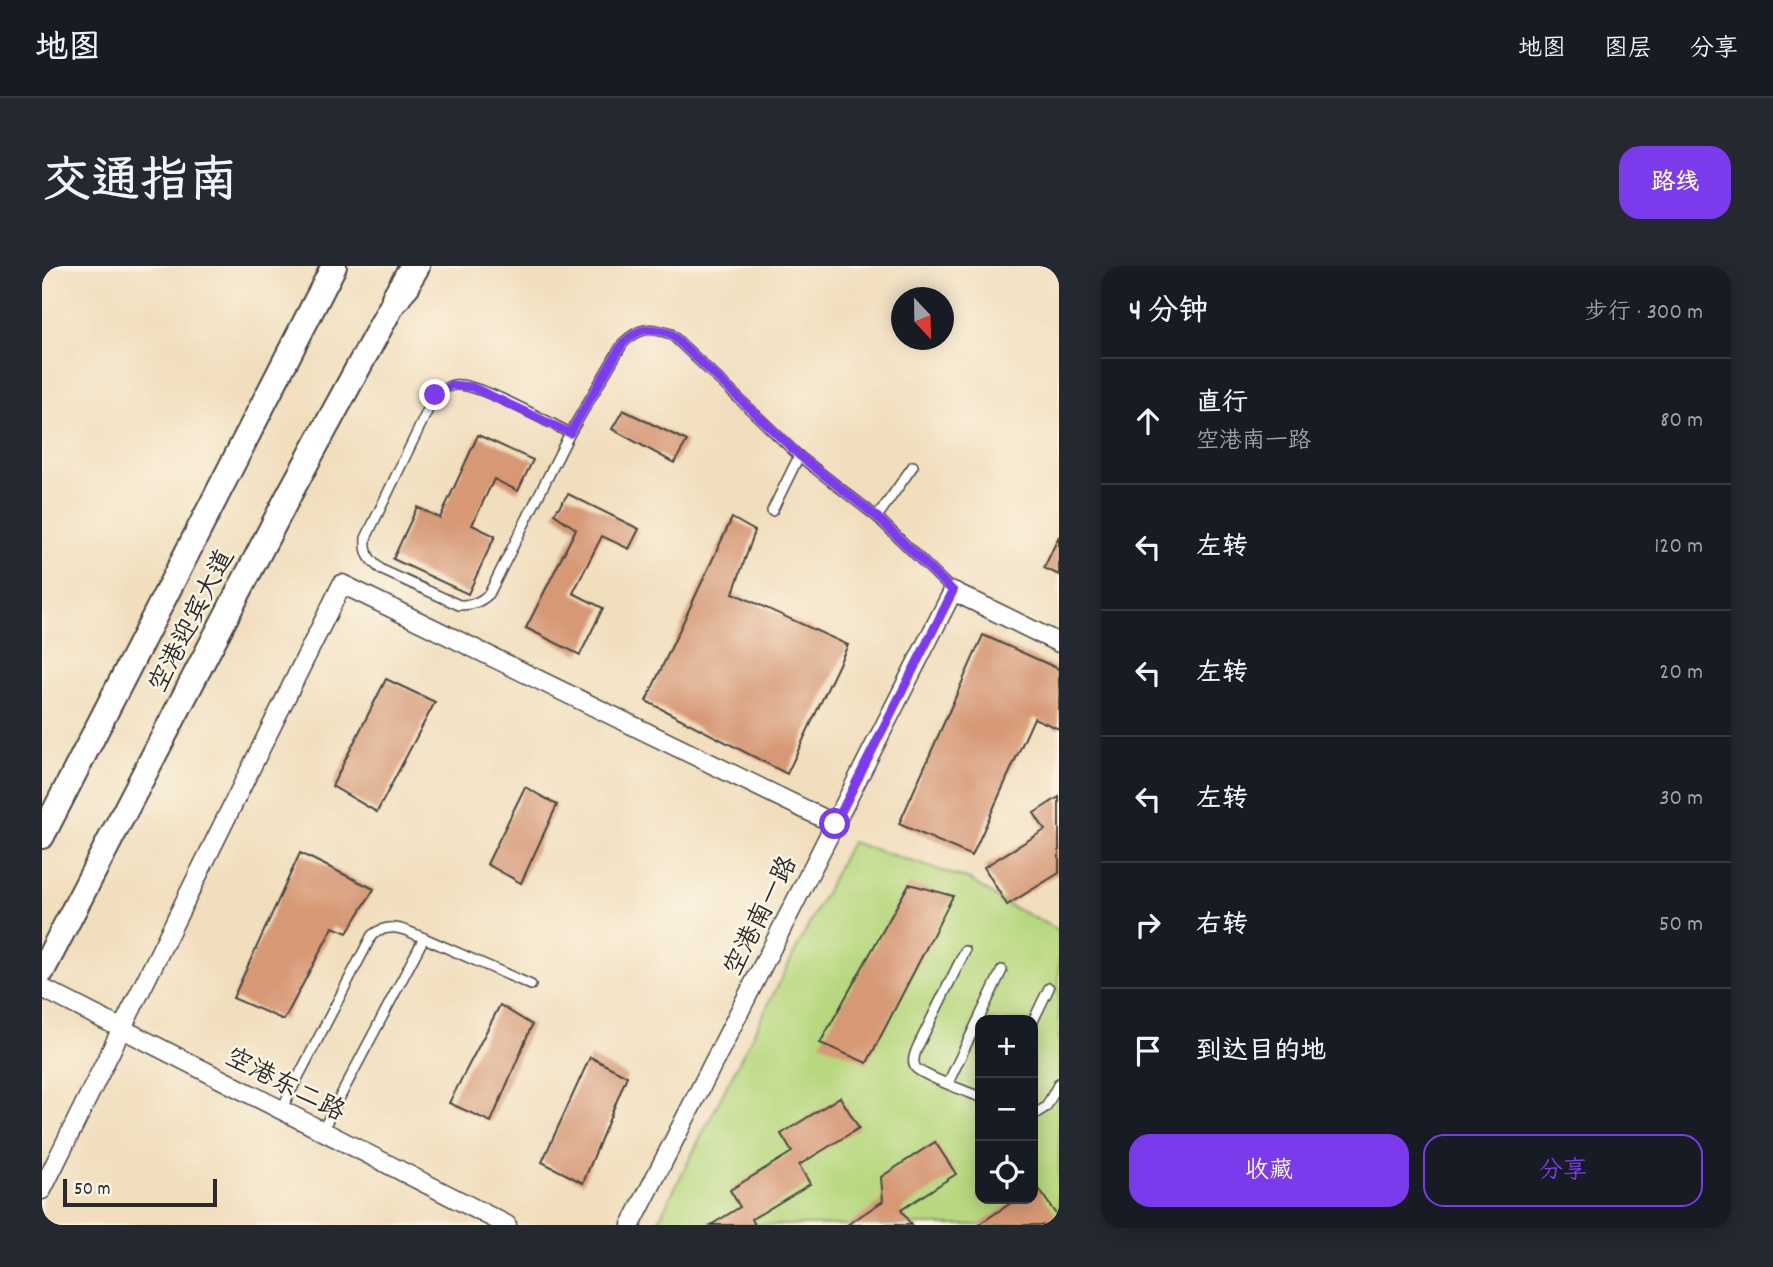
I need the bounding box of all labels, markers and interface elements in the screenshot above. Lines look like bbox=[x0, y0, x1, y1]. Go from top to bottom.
text: 地图 bbox=[35, 27, 101, 74]
text: 地图 bbox=[1518, 33, 1566, 67]
text: 图层 bbox=[1604, 33, 1652, 67]
text: 分享 bbox=[1690, 33, 1738, 67]
button: 路线 bbox=[1619, 146, 1731, 219]
text: 交通指南 bbox=[42, 150, 238, 220]
north arrow bbox=[891, 287, 954, 350]
text: 4 分钟 bbox=[1129, 292, 1208, 335]
text: 步行 · 300 m bbox=[1585, 297, 1703, 330]
route end bbox=[419, 379, 450, 410]
text: 直行 bbox=[1196, 386, 1248, 423]
icon: ahead bbox=[1129, 402, 1167, 440]
text: 80 m bbox=[1660, 405, 1703, 438]
text: 空港南一路 bbox=[1196, 426, 1311, 459]
icon: left bbox=[1129, 528, 1167, 566]
text: 左转 bbox=[1196, 530, 1248, 567]
text: 120 m bbox=[1654, 531, 1703, 564]
street label: 空港迎宾大道 bbox=[141, 544, 245, 699]
icon: left bbox=[1129, 654, 1167, 692]
text: 左转 bbox=[1196, 656, 1248, 693]
text: 20 m bbox=[1659, 657, 1703, 690]
icon: left bbox=[1129, 780, 1167, 818]
text: 左转 bbox=[1196, 782, 1248, 819]
text: 30 m bbox=[1659, 783, 1703, 816]
route start bbox=[819, 808, 850, 839]
street label: 空港南一路 bbox=[716, 850, 808, 983]
icon: right bbox=[1129, 906, 1167, 944]
text: 右转 bbox=[1196, 908, 1248, 945]
text: 50 m bbox=[1659, 909, 1703, 942]
map controls bbox=[975, 1015, 1038, 1204]
button: + bbox=[975, 1015, 1038, 1078]
icon: arrive bbox=[1129, 1032, 1167, 1070]
text: 到达目的地 bbox=[1196, 1034, 1326, 1071]
street label: 空港东二路 bbox=[218, 1040, 351, 1132]
button: − bbox=[975, 1078, 1038, 1141]
button: 收藏 bbox=[1129, 1134, 1409, 1207]
button: 分享 bbox=[1423, 1134, 1703, 1207]
button: locate bbox=[975, 1141, 1038, 1204]
scale bar bbox=[63, 1176, 217, 1208]
text: 50 m bbox=[74, 1177, 111, 1204]

